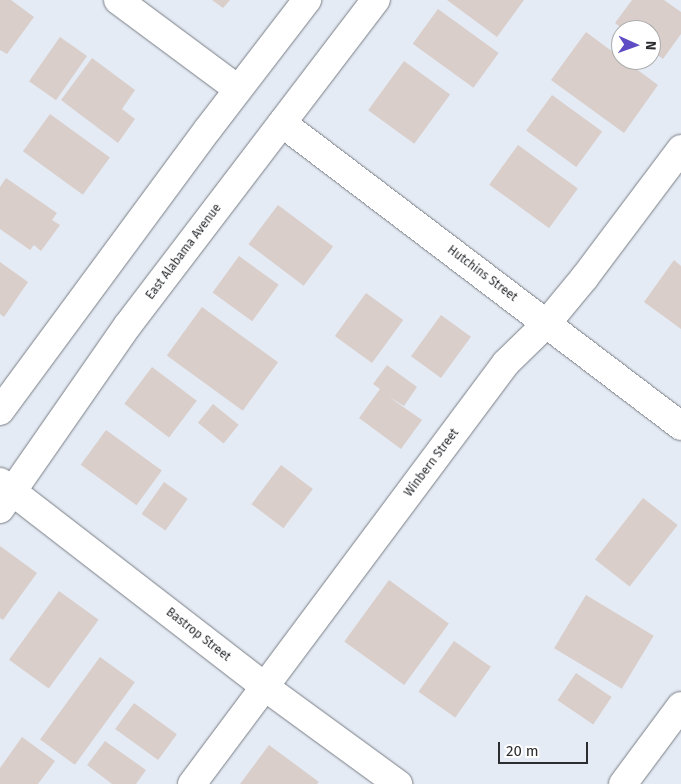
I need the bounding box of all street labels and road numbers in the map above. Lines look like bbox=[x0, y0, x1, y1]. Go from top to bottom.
street label: East Alabama Avenue bbox=[143, 201, 225, 303]
street label: Hutchins Street bbox=[444, 243, 520, 305]
street label: Winbern Street bbox=[402, 426, 462, 500]
street label: Bastrop Street bbox=[163, 605, 233, 665]

